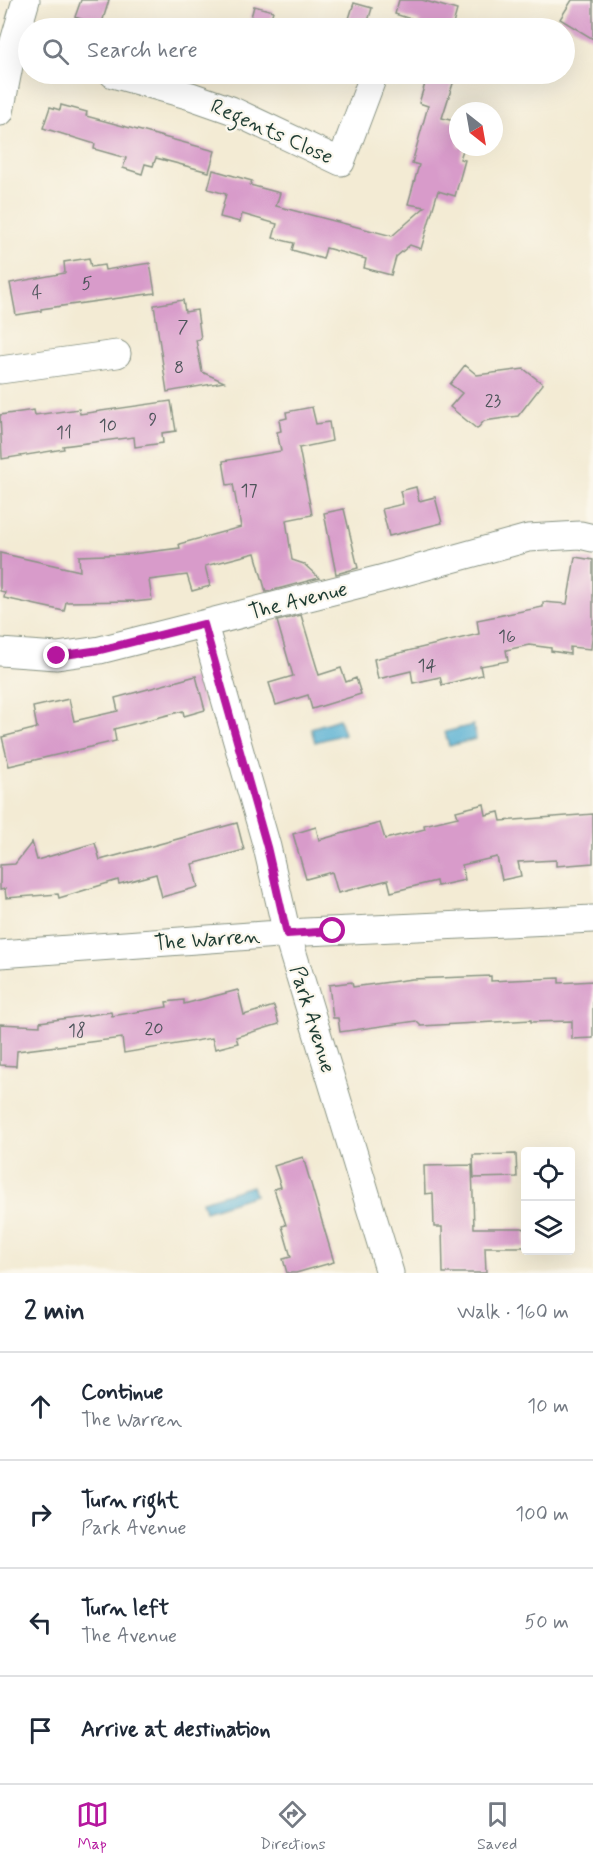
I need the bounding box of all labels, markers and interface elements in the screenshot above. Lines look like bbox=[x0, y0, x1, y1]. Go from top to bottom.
search box bbox=[18, 18, 575, 84]
icon: search bbox=[39, 35, 72, 68]
text: Search here bbox=[87, 37, 198, 65]
street label: Regents Close bbox=[205, 92, 337, 173]
north arrow bbox=[449, 102, 503, 156]
house number: 5 bbox=[82, 272, 93, 296]
house number: 4 bbox=[32, 281, 42, 305]
house number: 7 bbox=[178, 315, 189, 339]
house number: 8 bbox=[174, 356, 184, 380]
house number: 23 bbox=[485, 389, 502, 413]
house number: 9 bbox=[149, 408, 158, 432]
house number: 10 bbox=[99, 414, 117, 438]
house number: 11 bbox=[56, 421, 72, 445]
house number: 17 bbox=[240, 479, 258, 503]
street label: The Avenue bbox=[246, 575, 350, 627]
house number: 16 bbox=[498, 625, 516, 649]
route end bbox=[43, 642, 69, 668]
house number: 14 bbox=[418, 654, 437, 678]
route start bbox=[319, 917, 345, 943]
street label: The Warren bbox=[153, 922, 262, 958]
street label: Park Avenue bbox=[282, 962, 342, 1076]
house number: 20 bbox=[144, 1017, 164, 1041]
house number: 18 bbox=[68, 1019, 86, 1043]
map controls bbox=[521, 1147, 575, 1255]
button: locate bbox=[521, 1147, 575, 1201]
button: layers bbox=[521, 1201, 575, 1255]
text: 2 min bbox=[24, 1295, 85, 1329]
text: Walk · 160 m bbox=[457, 1299, 569, 1326]
text: Continue bbox=[81, 1379, 163, 1407]
icon: ahead bbox=[24, 1390, 57, 1423]
text: 10 m bbox=[527, 1393, 569, 1420]
text: The Warren bbox=[81, 1407, 182, 1434]
text: Turn right bbox=[81, 1487, 179, 1515]
icon: right bbox=[24, 1498, 57, 1531]
text: 100 m bbox=[515, 1501, 569, 1528]
text: Park Avenue bbox=[81, 1515, 186, 1542]
text: Turn left bbox=[81, 1595, 169, 1623]
icon: left bbox=[24, 1606, 57, 1639]
text: 50 m bbox=[524, 1609, 569, 1636]
text: The Avenue bbox=[81, 1623, 177, 1650]
icon: arrive bbox=[24, 1714, 57, 1747]
text: Arrive at destination bbox=[81, 1716, 271, 1744]
tab: Map bbox=[76, 1798, 109, 1855]
tab: Directions bbox=[260, 1798, 326, 1855]
tab: Saved bbox=[477, 1798, 517, 1855]

